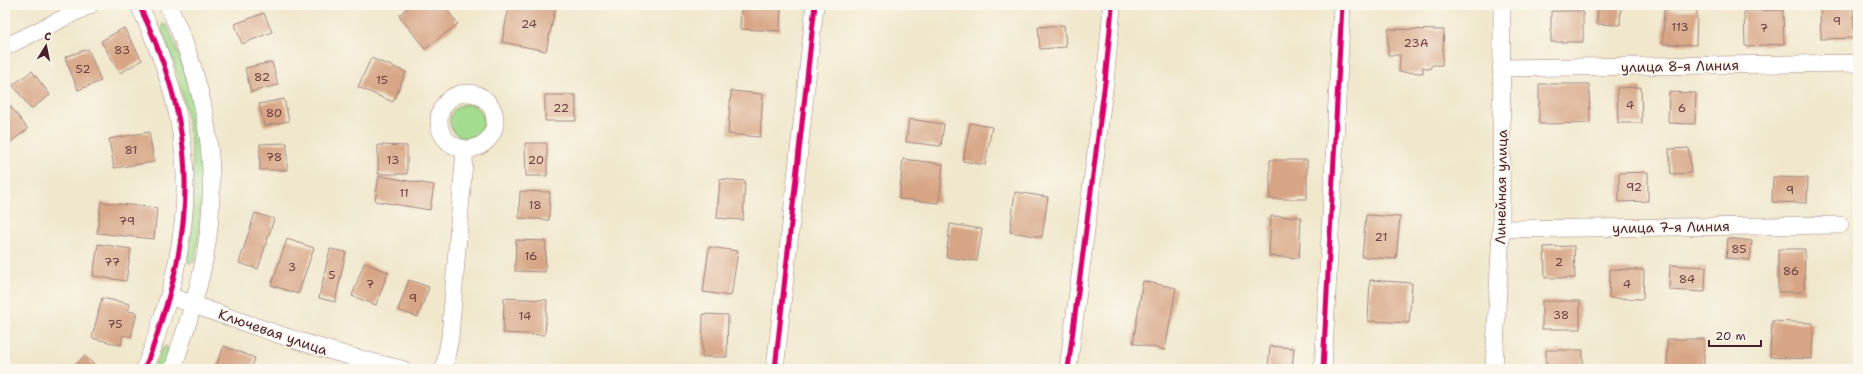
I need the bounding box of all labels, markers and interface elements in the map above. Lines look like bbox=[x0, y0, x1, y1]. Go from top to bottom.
house number: 9 bbox=[1833, 13, 1841, 29]
house number: 24 bbox=[521, 16, 537, 32]
house number: 113 bbox=[1671, 19, 1689, 35]
house number: 7 bbox=[1760, 20, 1768, 36]
north arrow bbox=[26, 26, 66, 66]
text: С bbox=[43, 29, 53, 45]
house number: 23А bbox=[1404, 35, 1429, 51]
house number: 83 bbox=[114, 42, 130, 58]
street label: улица 8-я Линия bbox=[1621, 56, 1739, 76]
house number: 52 bbox=[75, 61, 91, 77]
house number: 82 bbox=[254, 69, 270, 85]
house number: 15 bbox=[376, 72, 388, 88]
house number: 4 bbox=[1626, 97, 1634, 113]
house number: 22 bbox=[553, 100, 569, 116]
house number: 6 bbox=[1678, 100, 1686, 116]
house number: 80 bbox=[266, 105, 282, 121]
street label: Линейная улица bbox=[1491, 129, 1511, 245]
house number: 81 bbox=[125, 142, 137, 158]
house number: 78 bbox=[266, 149, 282, 165]
house number: 13 bbox=[387, 152, 399, 168]
house number: 20 bbox=[528, 152, 544, 168]
house number: 92 bbox=[1626, 179, 1642, 195]
house number: 9 bbox=[1786, 182, 1794, 198]
house number: 11 bbox=[399, 185, 409, 201]
house number: 18 bbox=[528, 197, 542, 213]
house number: 79 bbox=[119, 213, 135, 229]
street label: улица 7-я Линия bbox=[1612, 217, 1730, 237]
house number: 21 bbox=[1375, 229, 1387, 245]
house number: 85 bbox=[1731, 241, 1747, 257]
house number: 16 bbox=[524, 248, 538, 264]
house number: 77 bbox=[104, 254, 120, 270]
house number: 2 bbox=[1555, 254, 1563, 270]
house number: 3 bbox=[288, 259, 296, 275]
house number: 86 bbox=[1783, 263, 1799, 279]
house number: 5 bbox=[328, 267, 336, 283]
house number: 84 bbox=[1679, 271, 1695, 287]
house number: 7 bbox=[366, 276, 374, 292]
house number: 4 bbox=[1623, 276, 1631, 292]
house number: 9 bbox=[409, 290, 417, 306]
street label: Ключевая улица bbox=[216, 305, 330, 359]
house number: 38 bbox=[1553, 307, 1569, 323]
house number: 14 bbox=[519, 308, 531, 324]
house number: 75 bbox=[107, 316, 123, 332]
scale bar bbox=[1709, 322, 1761, 348]
text: 20 m bbox=[1715, 328, 1746, 344]

